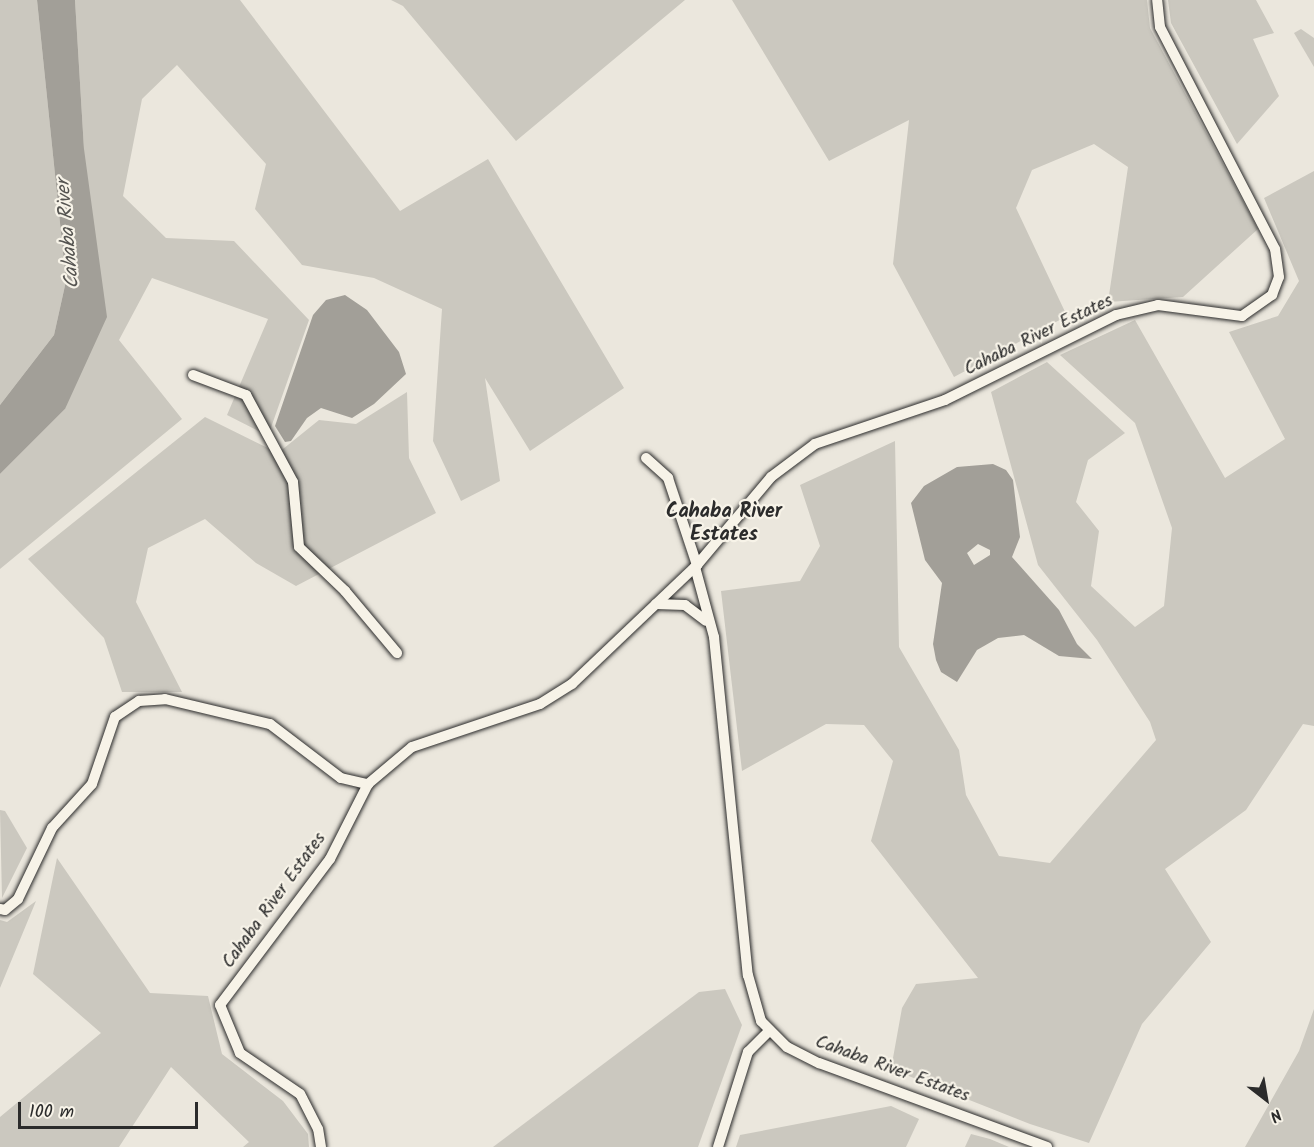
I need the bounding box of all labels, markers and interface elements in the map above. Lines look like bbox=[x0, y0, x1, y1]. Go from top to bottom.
water label: Cahaba River bbox=[52, 178, 86, 290]
street label: Cahaba River Estates bbox=[961, 291, 1117, 381]
district label: Cahaba River Estates bbox=[666, 500, 782, 547]
street label: Cahaba River Estates bbox=[219, 829, 331, 973]
street label: Cahaba River Estates bbox=[812, 1032, 972, 1108]
north arrow bbox=[1236, 1069, 1296, 1129]
scale bar bbox=[21, 1090, 201, 1128]
text: 100 m bbox=[29, 1098, 74, 1127]
text: N bbox=[1265, 1102, 1286, 1128]

